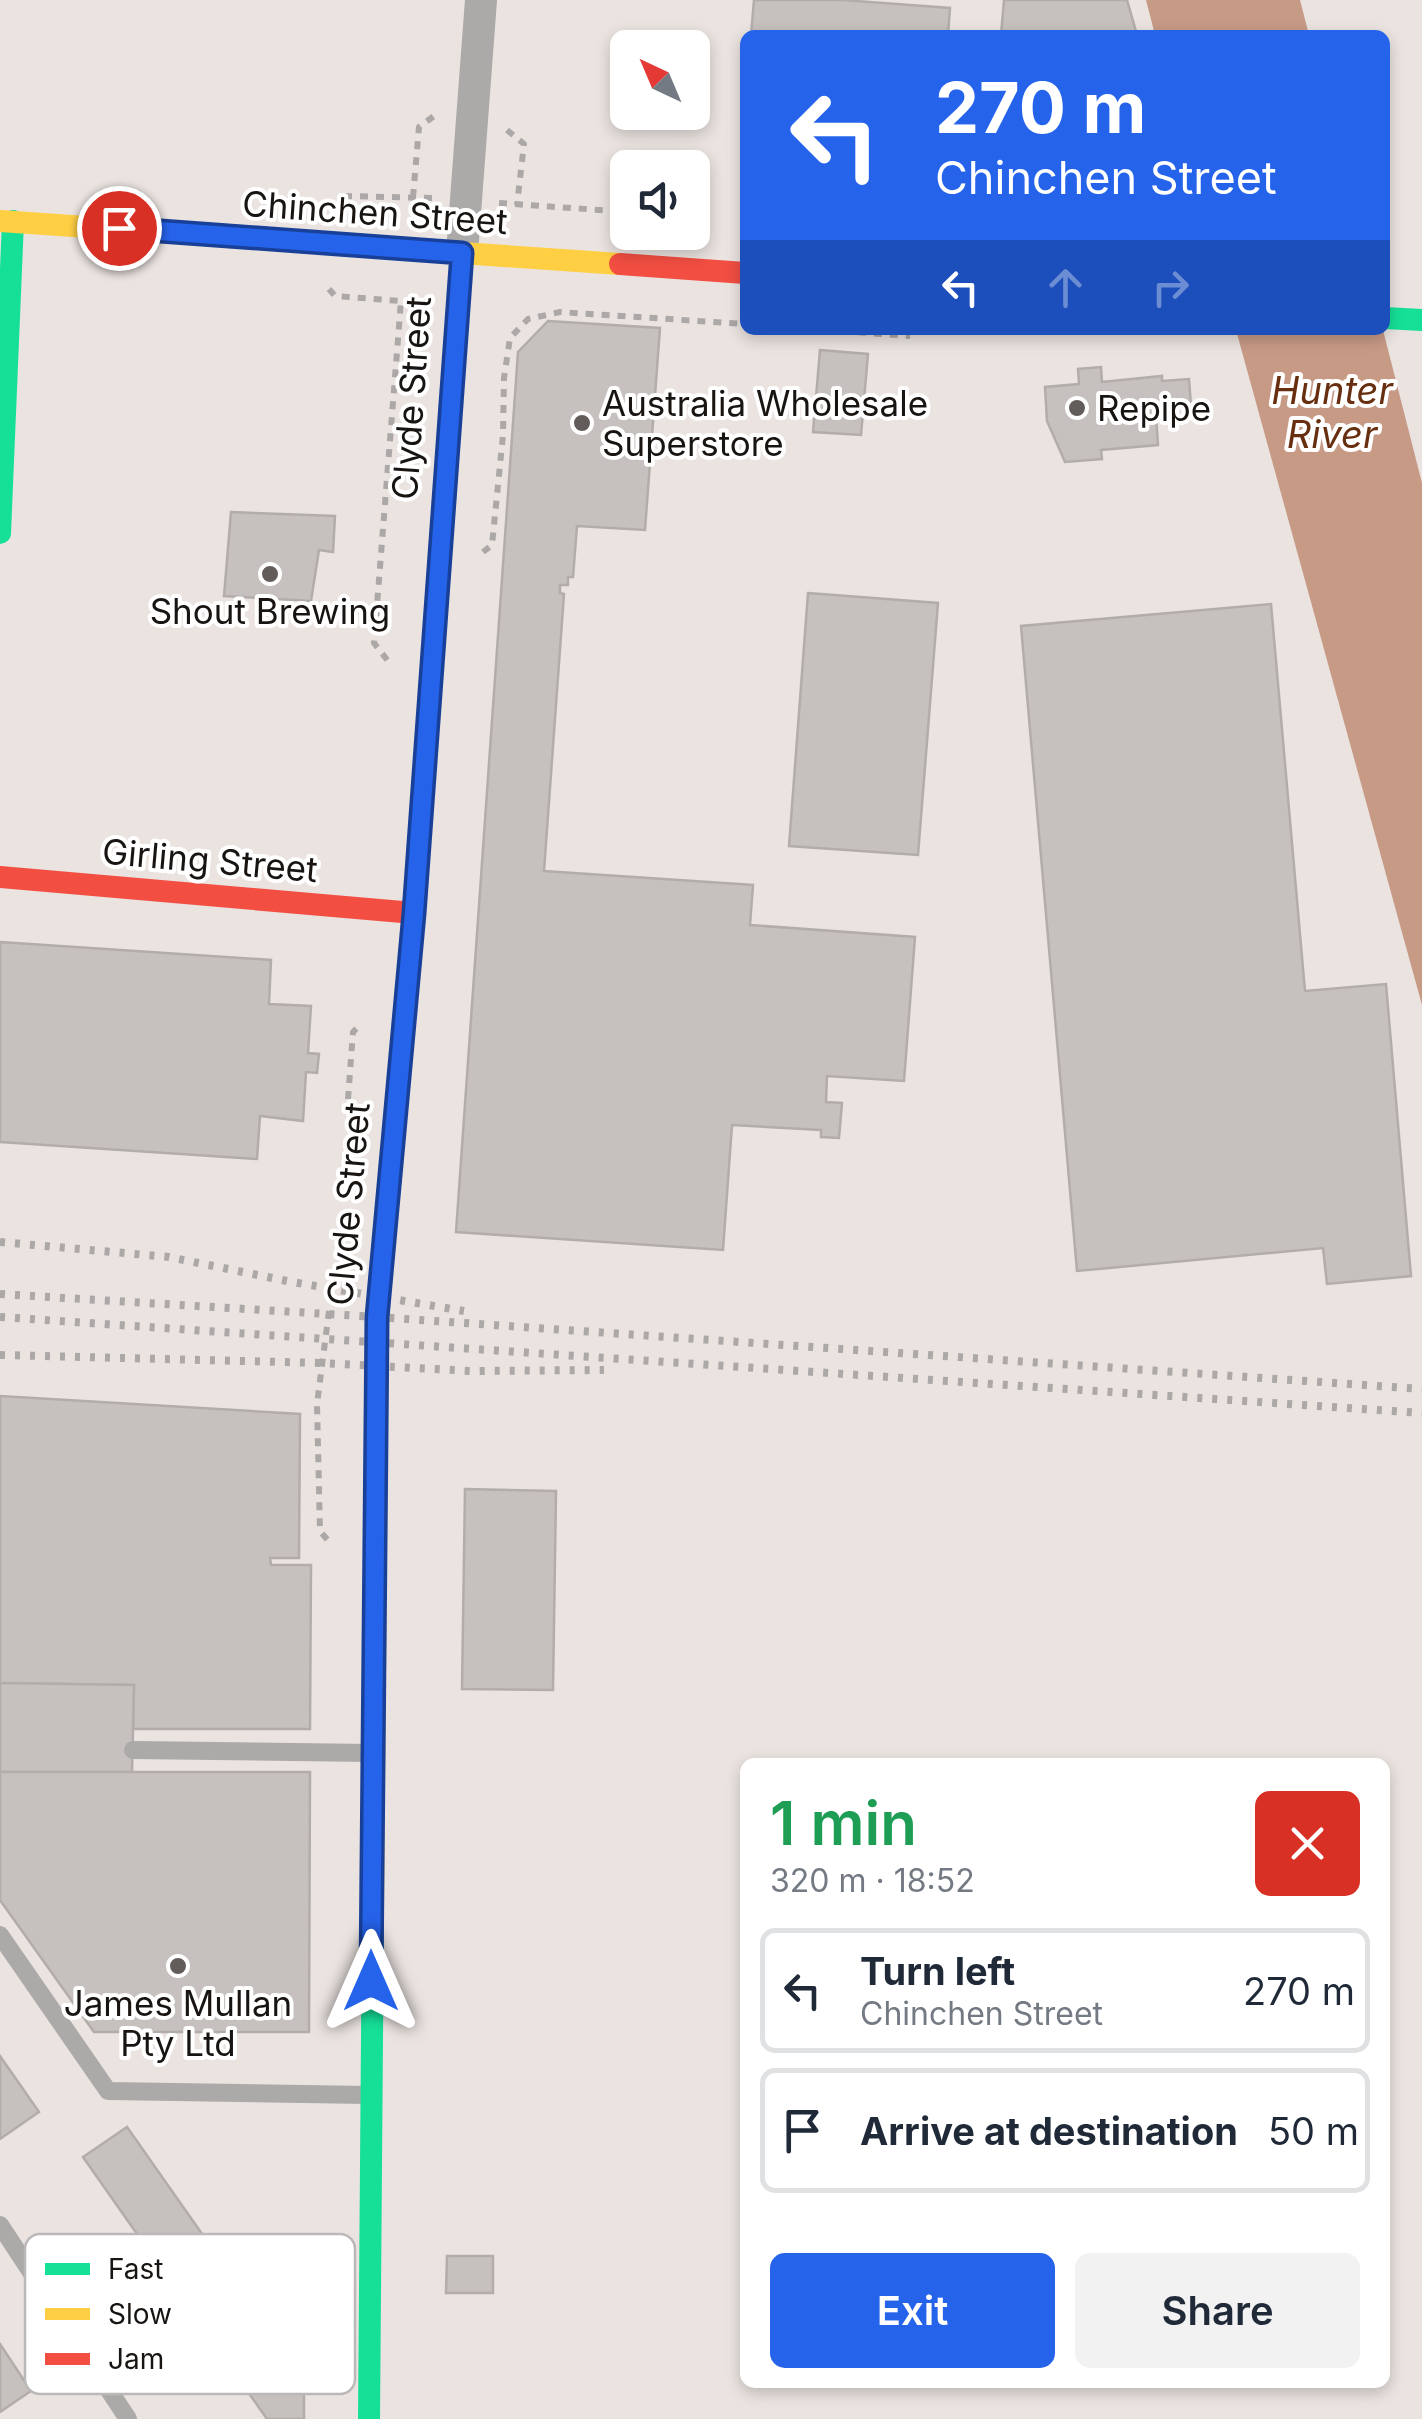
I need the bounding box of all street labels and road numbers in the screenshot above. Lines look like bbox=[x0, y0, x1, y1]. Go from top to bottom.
street label: Chinchen Street bbox=[241, 182, 509, 242]
street label: Clyde Street bbox=[383, 295, 439, 501]
street label: Girling Street bbox=[101, 830, 319, 890]
street label: Clyde Street bbox=[318, 1101, 378, 1307]

